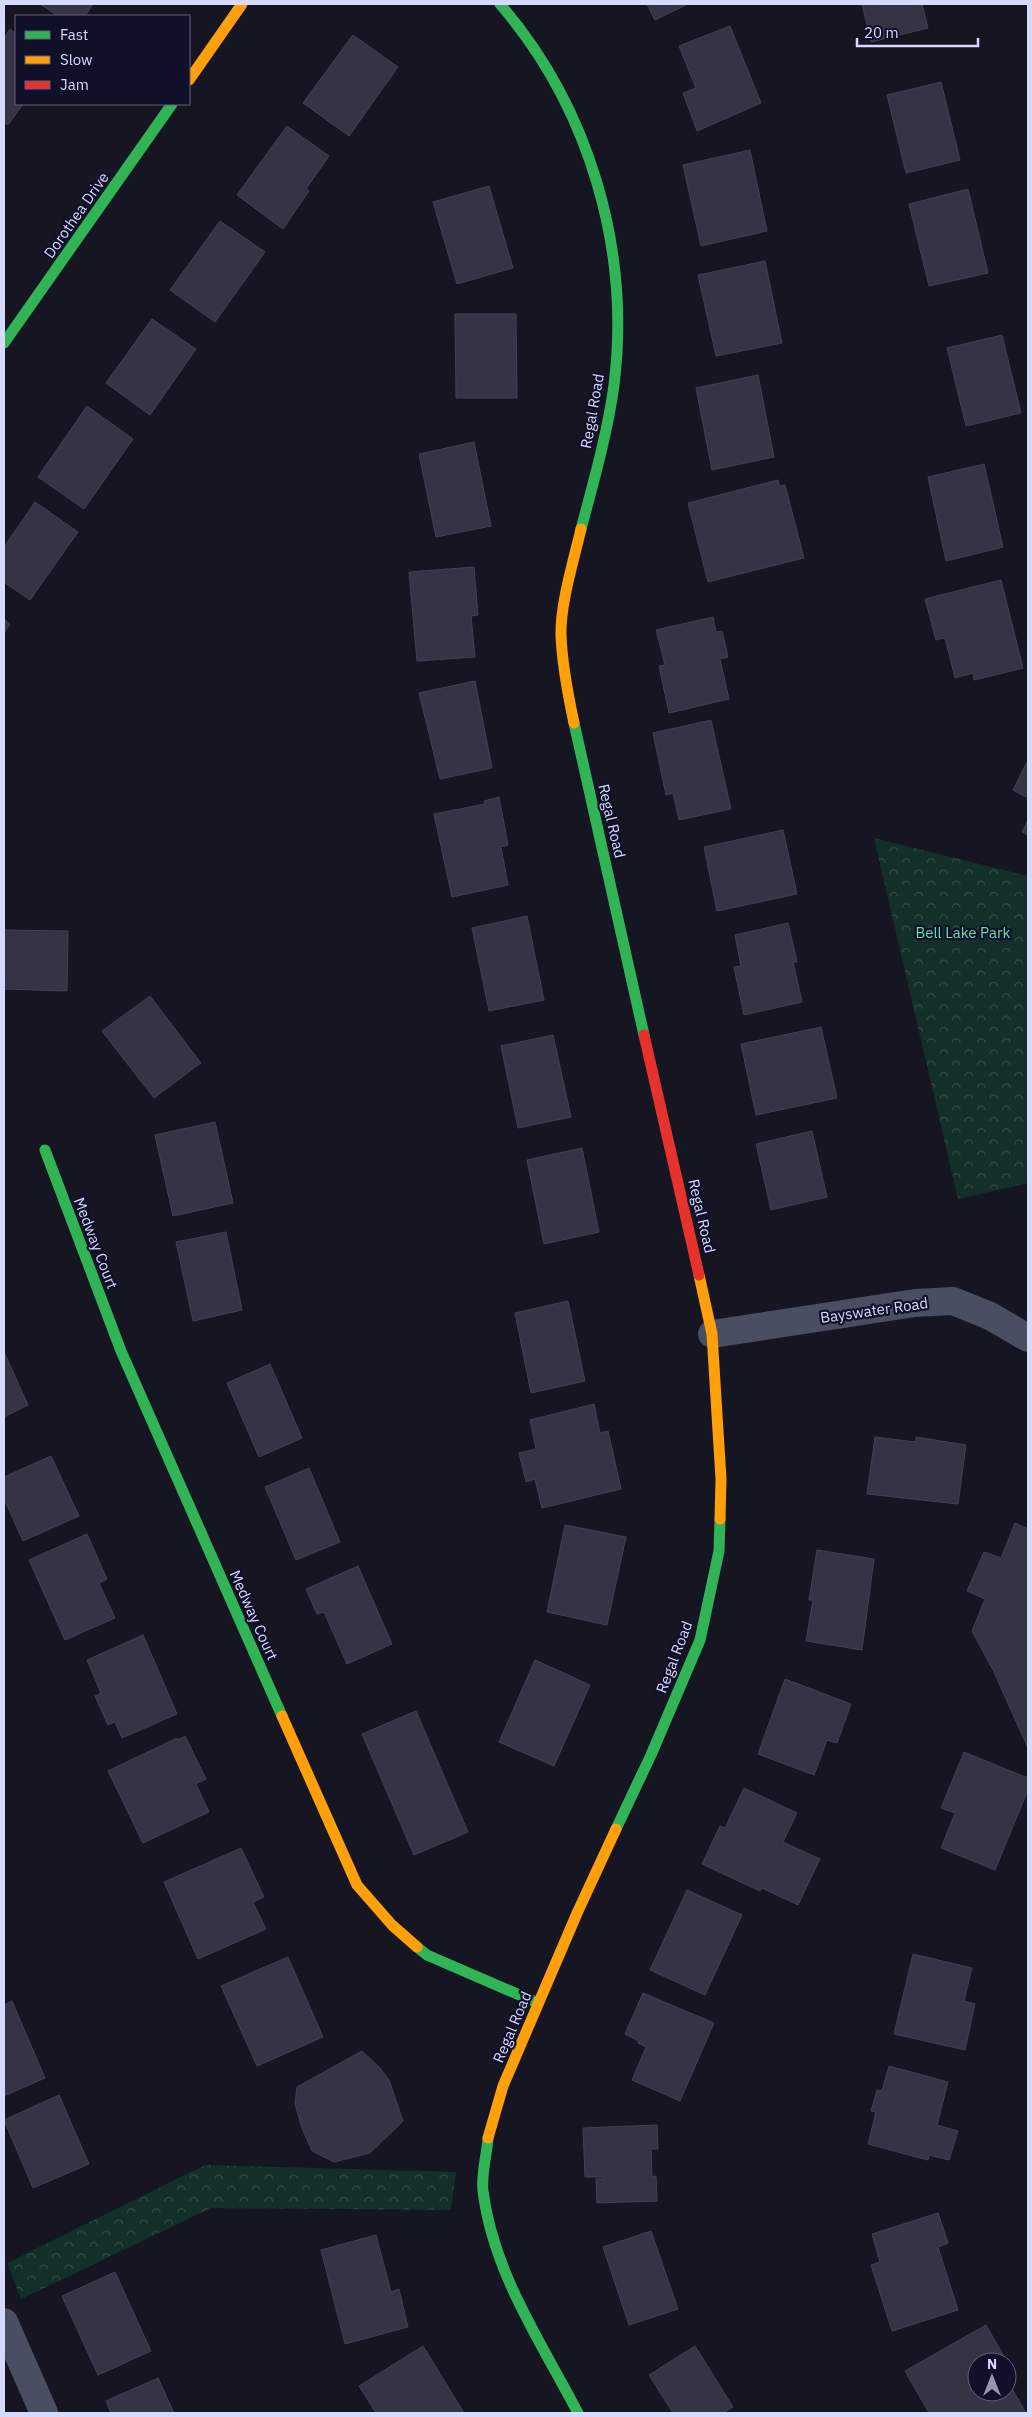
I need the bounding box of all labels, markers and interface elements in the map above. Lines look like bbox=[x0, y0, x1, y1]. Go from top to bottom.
legend bbox=[15, 15, 190, 105]
scale bar bbox=[857, 15, 978, 47]
text: 20 m bbox=[864, 23, 899, 42]
text: Fast bbox=[60, 25, 88, 44]
text: Slow bbox=[60, 50, 93, 69]
text: Jam bbox=[60, 75, 89, 94]
street label: Dorothea Drive bbox=[39, 168, 113, 262]
street label: Regal Road bbox=[576, 372, 608, 450]
street label: Regal Road bbox=[594, 782, 630, 860]
park label: Bell Lake Park bbox=[916, 923, 1011, 942]
street label: Regal Road bbox=[684, 1177, 720, 1255]
street label: Medway Court bbox=[70, 1195, 122, 1291]
street label: Bayswater Road bbox=[819, 1293, 929, 1327]
street label: Medway Court bbox=[226, 1567, 282, 1663]
street label: Regal Road bbox=[652, 1618, 696, 1696]
street label: Regal Road bbox=[488, 1988, 536, 2066]
north arrow bbox=[967, 2352, 1017, 2402]
text: N bbox=[987, 2355, 997, 2373]

